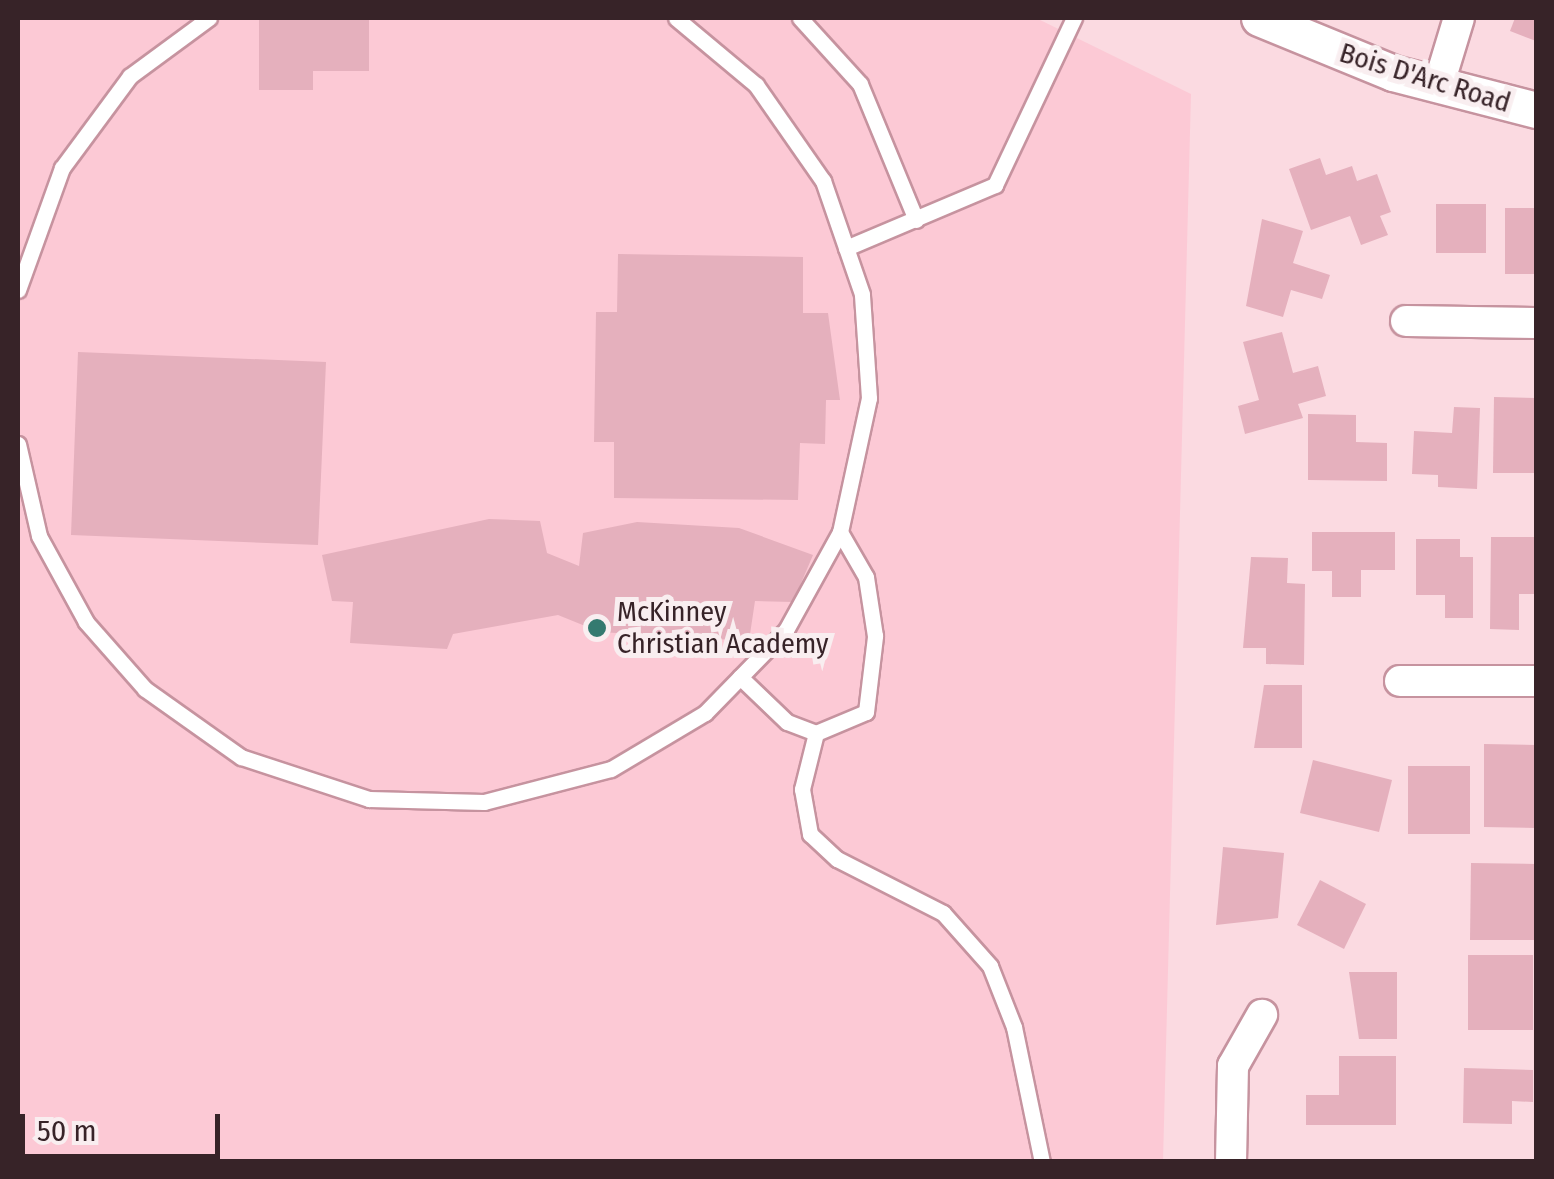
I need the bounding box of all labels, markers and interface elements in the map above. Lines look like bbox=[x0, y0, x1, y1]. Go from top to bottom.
street label: Bois D'Arc Road bbox=[1335, 36, 1515, 120]
place label: McKinney Christian Academy bbox=[617, 595, 829, 661]
marker: McKinney Christian Academy bbox=[586, 617, 608, 639]
scale bar bbox=[25, 1094, 225, 1156]
text: 50 m bbox=[37, 1113, 97, 1149]

